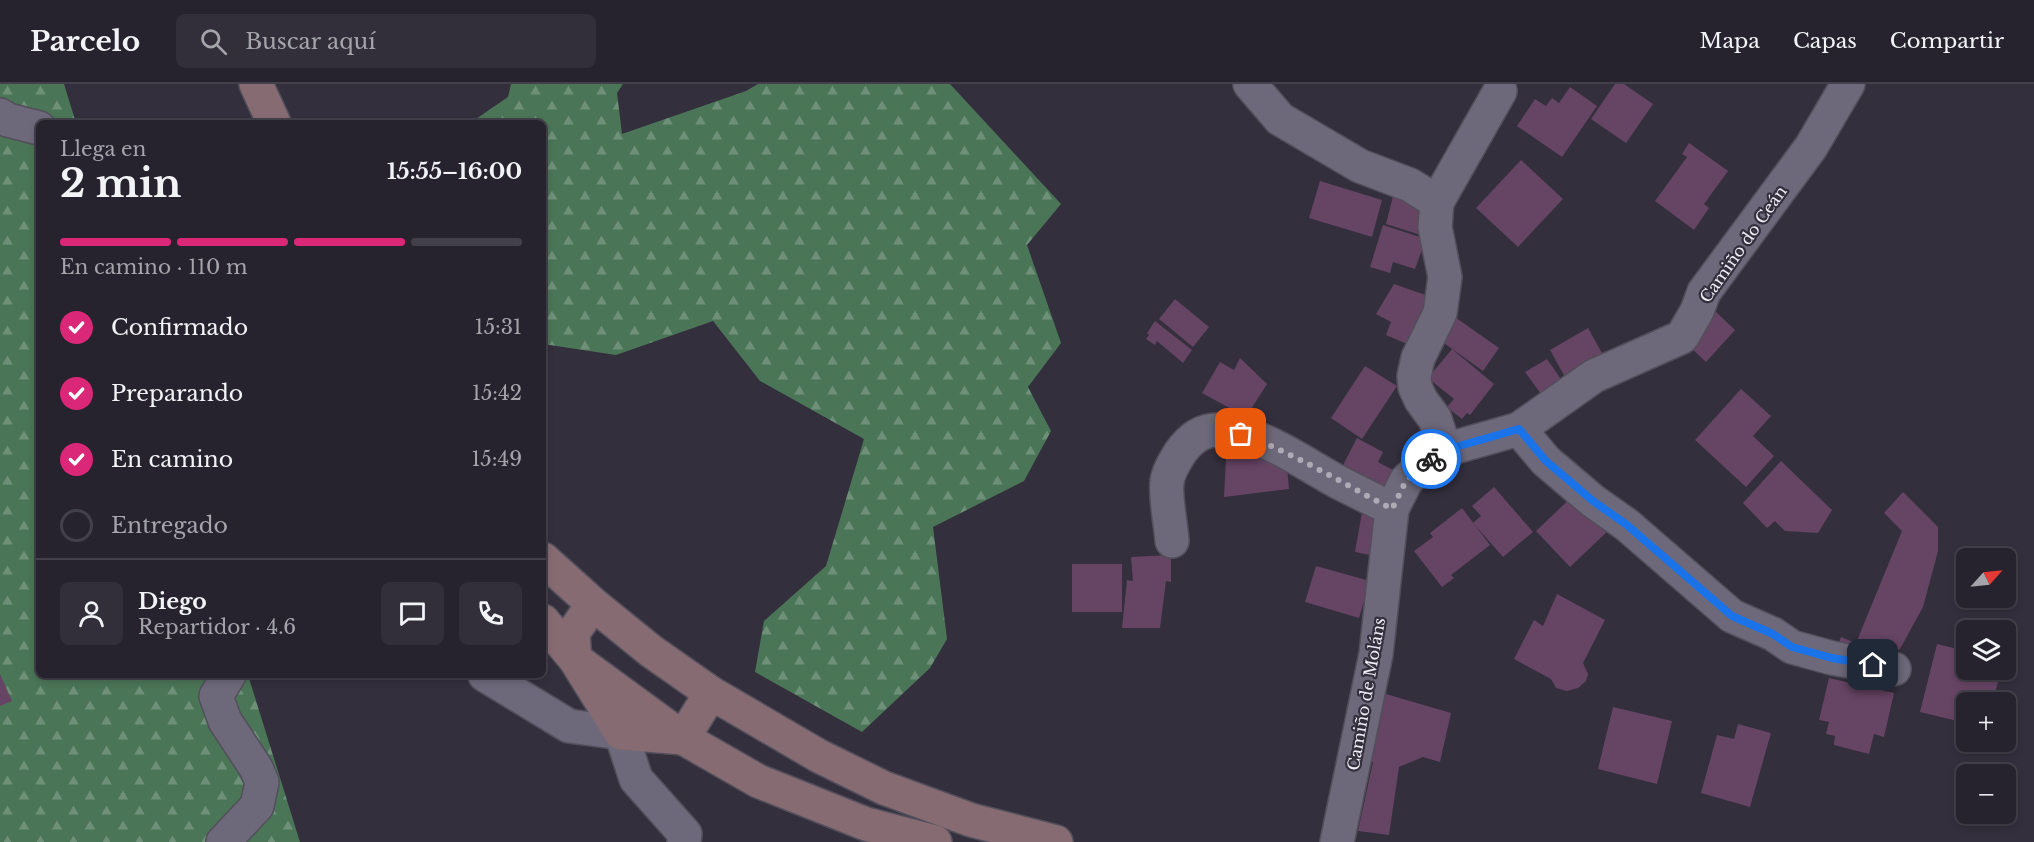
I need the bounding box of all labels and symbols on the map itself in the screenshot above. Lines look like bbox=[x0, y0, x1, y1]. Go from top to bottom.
street label: Camiño do Ceán bbox=[1695, 182, 1791, 306]
pin bbox=[1215, 408, 1266, 459]
courier bbox=[1401, 429, 1461, 489]
north arrow bbox=[1956, 548, 2016, 608]
street label: Camiño de Moláns bbox=[1343, 616, 1389, 772]
pin bbox=[1847, 639, 1898, 690]

